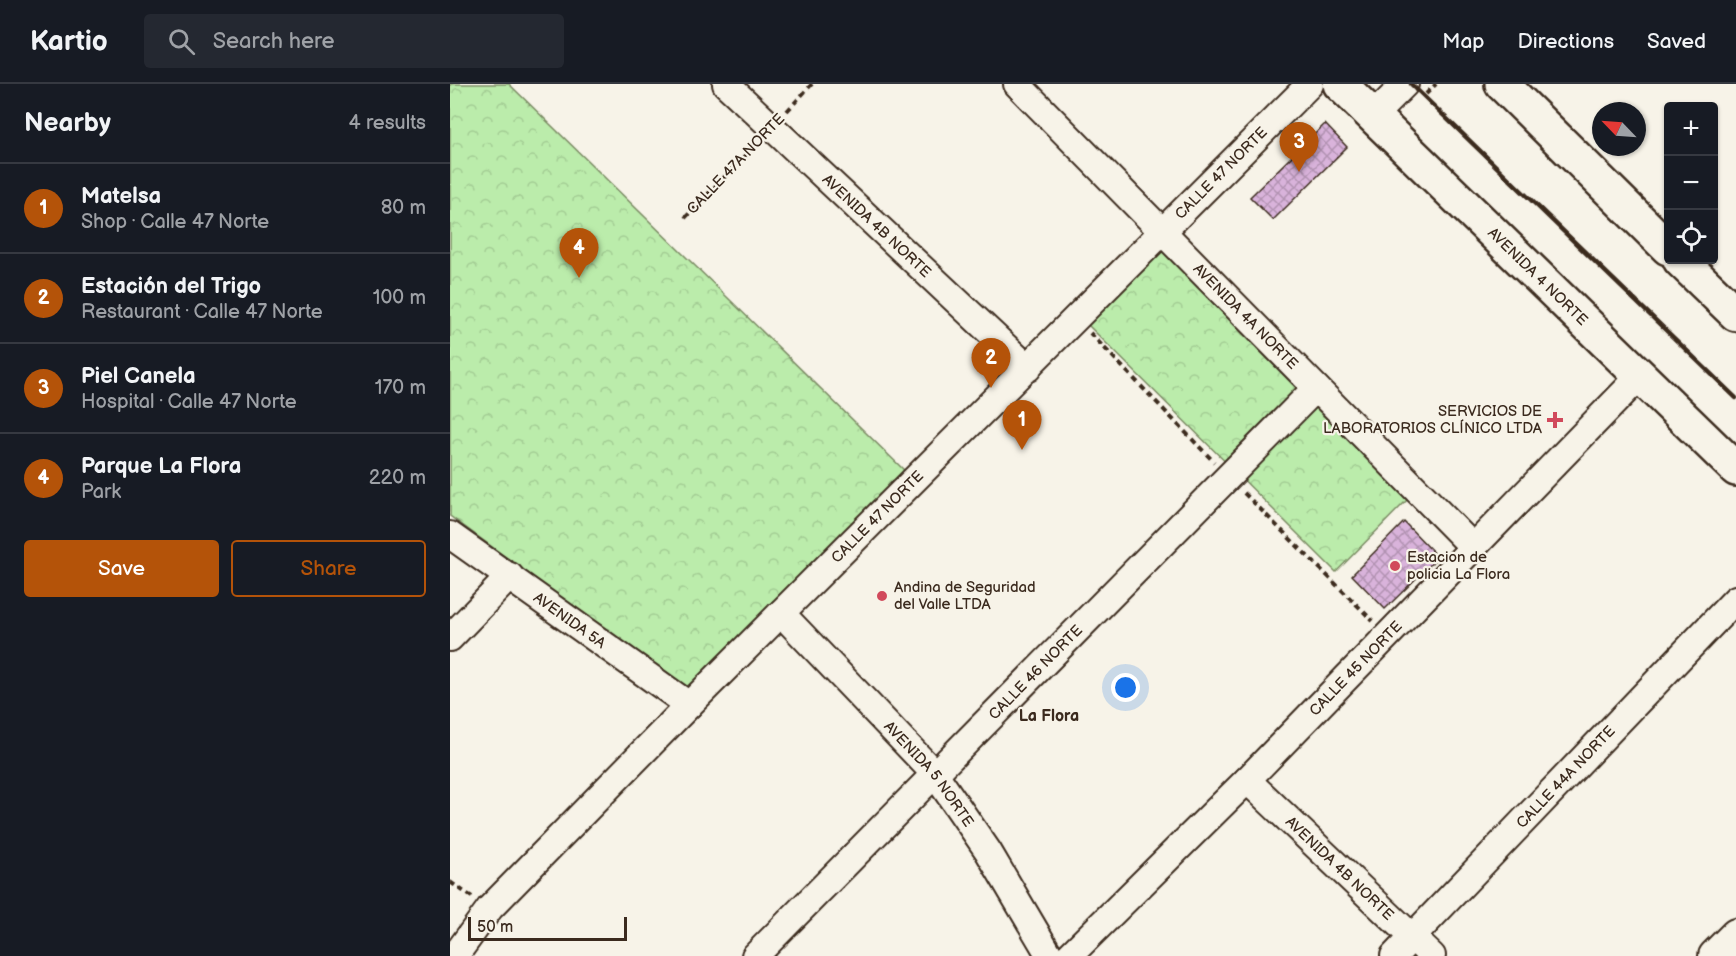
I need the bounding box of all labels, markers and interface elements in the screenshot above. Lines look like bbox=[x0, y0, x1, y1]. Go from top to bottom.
search box bbox=[144, 14, 564, 68]
text: Kartio bbox=[30, 25, 108, 58]
icon: search bbox=[165, 25, 198, 58]
text: Search here bbox=[213, 28, 335, 55]
text: Map bbox=[1442, 29, 1485, 54]
text: Directions bbox=[1518, 29, 1614, 54]
text: Saved bbox=[1647, 29, 1706, 54]
north arrow bbox=[1592, 102, 1646, 156]
map controls bbox=[1664, 102, 1718, 264]
button: + bbox=[1664, 102, 1718, 156]
text: Nearby bbox=[24, 108, 111, 139]
street label: CALLE 47A NORTE bbox=[683, 109, 789, 218]
text: 4 results bbox=[348, 111, 426, 135]
pin: 3 bbox=[1280, 122, 1318, 172]
street label: CALLE 47 NORTE bbox=[1171, 123, 1271, 223]
button: − bbox=[1664, 156, 1718, 210]
street label: AVENIDA 4B NORTE bbox=[818, 170, 935, 282]
text: Matelsa bbox=[81, 183, 161, 210]
text: 1 bbox=[39, 196, 48, 220]
text: 80 m bbox=[381, 196, 426, 220]
text: Shop · Calle 47 Norte bbox=[81, 210, 269, 234]
button: locate bbox=[1664, 210, 1718, 264]
street label: AVENIDA 4 NORTE bbox=[1484, 223, 1592, 329]
pin: 4 bbox=[560, 228, 598, 278]
street label: AVENIDA 4A NORTE bbox=[1189, 259, 1302, 373]
text: Estación del Trigo bbox=[81, 273, 261, 300]
text: 2 bbox=[38, 286, 49, 310]
text: 100 m bbox=[373, 286, 426, 310]
text: Restaurant · Calle 47 Norte bbox=[81, 300, 323, 324]
pin: 2 bbox=[972, 338, 1010, 388]
text: Piel Canela bbox=[81, 363, 196, 390]
text: 3 bbox=[38, 376, 49, 400]
text: 170 m bbox=[375, 376, 426, 400]
text: Hospital · Calle 47 Norte bbox=[81, 390, 297, 414]
pin: 1 bbox=[1002, 400, 1042, 450]
place label: SERVICIOS DE LABORATORIOS CLÍNICO LTDA bbox=[1323, 402, 1543, 438]
marker: SERVICIOS DE LABORATORIOS CLÍNICO LTDA bbox=[1546, 411, 1564, 429]
text: Parque La Flora bbox=[81, 453, 241, 480]
text: 4 bbox=[38, 466, 49, 490]
text: 220 m bbox=[369, 466, 426, 490]
street label: CALLE 47 NORTE bbox=[827, 466, 928, 567]
text: Park bbox=[81, 480, 121, 504]
button: Save bbox=[24, 540, 219, 597]
button: Share bbox=[231, 540, 426, 597]
place label: Estacion de policia La Flora bbox=[1407, 548, 1510, 584]
marker: Estacion de policia La Flora bbox=[1388, 559, 1402, 573]
place label: Andina de Seguridad del Valle LTDA bbox=[894, 578, 1036, 614]
street label: AVENIDA 5A bbox=[530, 588, 610, 653]
marker: Andina de Seguridad del Valle LTDA bbox=[875, 589, 889, 603]
street label: CALLE 45 NORTE bbox=[1305, 617, 1406, 720]
street label: CALLE 46 NORTE bbox=[984, 621, 1086, 724]
your location bbox=[1111, 673, 1140, 702]
district label: La Flora bbox=[1019, 707, 1079, 726]
street label: AVENIDA 5 NORTE bbox=[880, 717, 978, 831]
street label: CALLE 44A NORTE bbox=[1512, 722, 1619, 832]
street label: AVENIDA 4B NORTE bbox=[1282, 812, 1398, 924]
scale bar bbox=[468, 914, 627, 942]
text: 50 m bbox=[477, 918, 513, 937]

